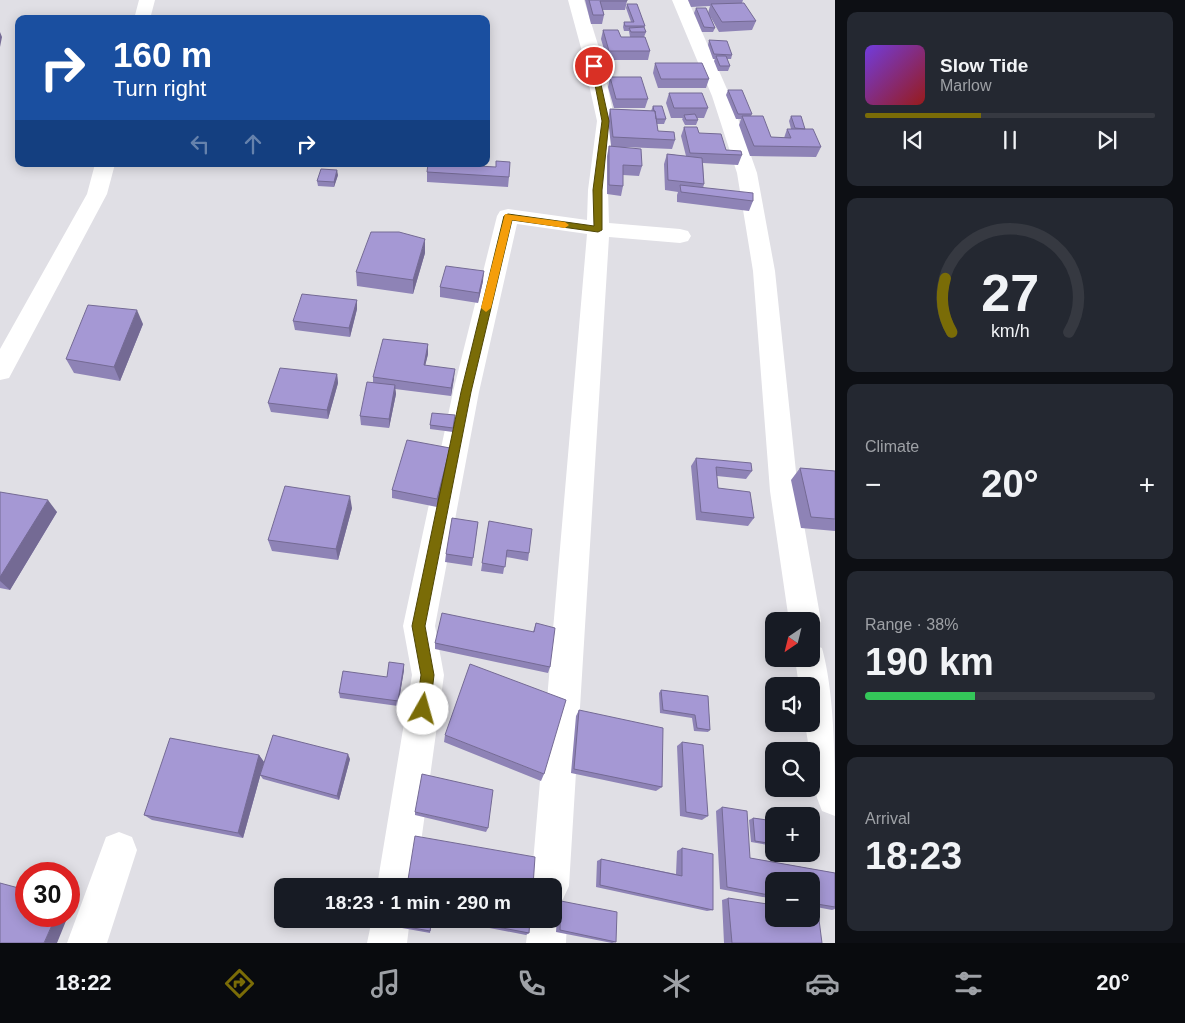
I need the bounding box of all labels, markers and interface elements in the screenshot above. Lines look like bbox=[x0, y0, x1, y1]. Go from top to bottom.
icon: right bbox=[30, 35, 95, 100]
text: 160 m bbox=[113, 35, 212, 74]
pin bbox=[573, 45, 615, 87]
icon: arrive bbox=[580, 52, 608, 80]
text: Slow Tide bbox=[940, 55, 1028, 76]
text: Turn right bbox=[113, 76, 206, 101]
text: Marlow bbox=[940, 77, 992, 94]
icon: previous bbox=[899, 126, 927, 154]
icon: pause bbox=[996, 126, 1024, 154]
icon: next bbox=[1093, 126, 1121, 154]
icon: left bbox=[186, 130, 214, 158]
icon: ahead bbox=[239, 130, 267, 158]
icon: right bbox=[292, 130, 320, 158]
text: 27 bbox=[981, 264, 1039, 322]
text: km/h bbox=[991, 321, 1029, 341]
text: Climate bbox=[865, 438, 919, 455]
text: 20° bbox=[981, 463, 1039, 505]
text: − bbox=[865, 469, 881, 500]
text: + bbox=[1139, 469, 1155, 500]
north arrow bbox=[765, 612, 820, 668]
map controls bbox=[765, 612, 820, 927]
text: Range · 38% bbox=[865, 616, 958, 633]
text: 190 km bbox=[865, 641, 994, 683]
button: sound bbox=[765, 677, 820, 732]
position arrow bbox=[396, 682, 448, 734]
button: search bbox=[765, 742, 820, 797]
button: + bbox=[765, 807, 820, 862]
text: Arrival bbox=[865, 810, 910, 827]
text: 18:23 bbox=[865, 835, 962, 877]
speed limit sign: 30 bbox=[15, 862, 80, 927]
button: − bbox=[765, 872, 820, 927]
text: 18:23 · 1 min · 290 m bbox=[325, 892, 511, 913]
icon: directions bbox=[222, 966, 257, 1001]
icon: music bbox=[368, 966, 403, 1001]
icon: phone bbox=[514, 966, 549, 1001]
icon: climate bbox=[659, 966, 694, 1001]
icon: car bbox=[805, 966, 840, 1001]
icon: filters bbox=[951, 966, 986, 1001]
text: 18:22 bbox=[55, 970, 112, 995]
text: 20° bbox=[1096, 970, 1130, 995]

